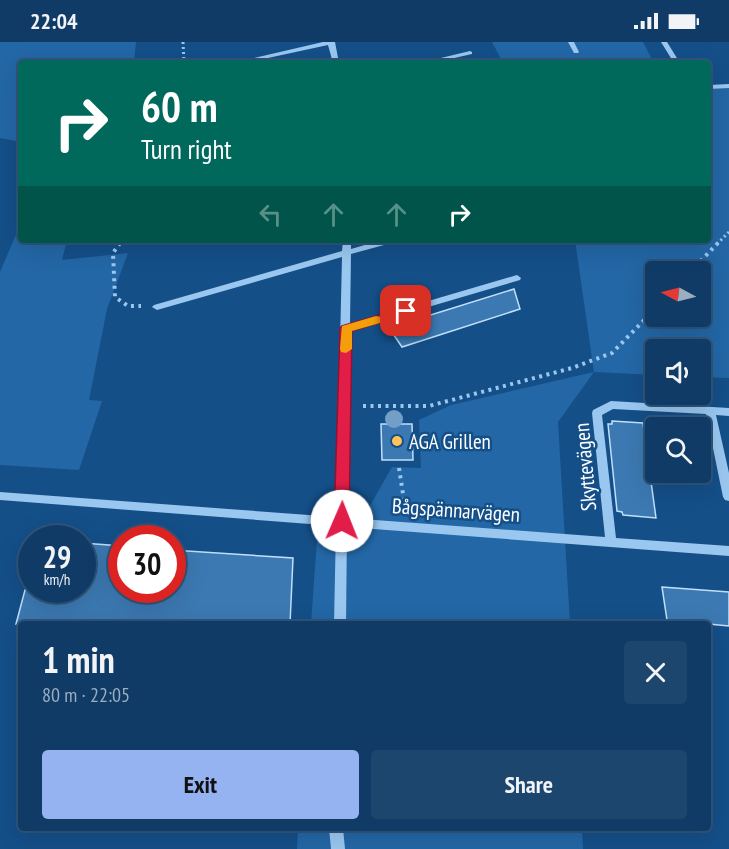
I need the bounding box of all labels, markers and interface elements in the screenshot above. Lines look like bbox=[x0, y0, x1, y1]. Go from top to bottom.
text: 22:04 bbox=[30, 7, 78, 35]
text: 60 m bbox=[141, 79, 218, 134]
icon: right bbox=[42, 84, 120, 162]
text: Turn right bbox=[141, 132, 232, 166]
icon: left bbox=[254, 198, 287, 231]
icon: ahead bbox=[317, 198, 350, 231]
icon: ahead bbox=[380, 198, 413, 231]
icon: right bbox=[443, 198, 476, 231]
north arrow bbox=[645, 261, 711, 327]
map controls bbox=[645, 261, 711, 483]
pin bbox=[380, 285, 431, 336]
icon: arrive bbox=[389, 294, 422, 327]
button: sound bbox=[645, 339, 711, 405]
button: search bbox=[645, 417, 711, 483]
street label: Skyttevägen bbox=[568, 422, 602, 512]
place label: AGA Grillen bbox=[409, 428, 491, 455]
marker: AGA Grillen bbox=[390, 434, 404, 448]
position arrow bbox=[310, 489, 374, 553]
street label: Bågspännarvägen bbox=[391, 492, 521, 528]
speed limit sign: 30 bbox=[108, 525, 186, 603]
text: 29 bbox=[43, 537, 71, 576]
text: km/h bbox=[44, 570, 70, 589]
text: 1 min bbox=[42, 636, 115, 683]
button: close bbox=[624, 641, 687, 704]
text: 80 m · 22:05 bbox=[42, 682, 130, 708]
button: Exit bbox=[42, 750, 359, 819]
button: Share bbox=[371, 750, 687, 819]

